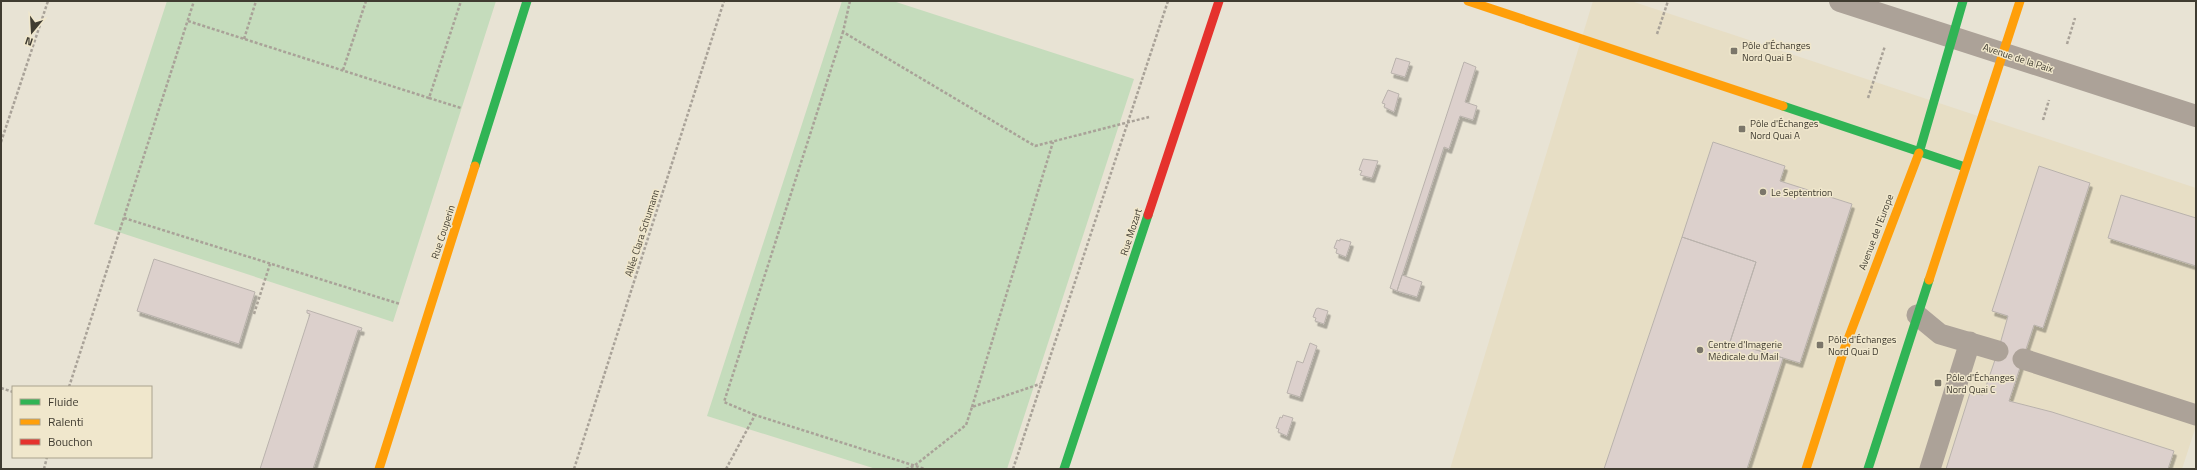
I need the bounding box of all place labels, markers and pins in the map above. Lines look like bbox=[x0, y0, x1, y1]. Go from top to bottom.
place label: Pôle d'Échanges Nord Quai B bbox=[1742, 38, 1811, 65]
marker: Pôle d'Échanges Nord Quai B bbox=[1729, 46, 1739, 56]
place label: Pôle d'Échanges Nord Quai A bbox=[1750, 116, 1819, 143]
marker: Pôle d'Échanges Nord Quai A bbox=[1737, 124, 1747, 134]
place label: Le Septentrion bbox=[1771, 185, 1832, 200]
marker: Le Septentrion bbox=[1758, 187, 1768, 197]
place label: Pôle d'Échanges Nord Quai D bbox=[1828, 332, 1897, 359]
place label: Centre d'Imagerie Médicale du Mail bbox=[1708, 337, 1782, 364]
marker: Pôle d'Échanges Nord Quai D bbox=[1815, 340, 1825, 350]
marker: Centre d'Imagerie Médicale du Mail bbox=[1695, 345, 1705, 355]
place label: Pôle d'Échanges Nord Quai C bbox=[1946, 370, 2015, 397]
marker: Pôle d'Échanges Nord Quai C bbox=[1933, 378, 1943, 388]

